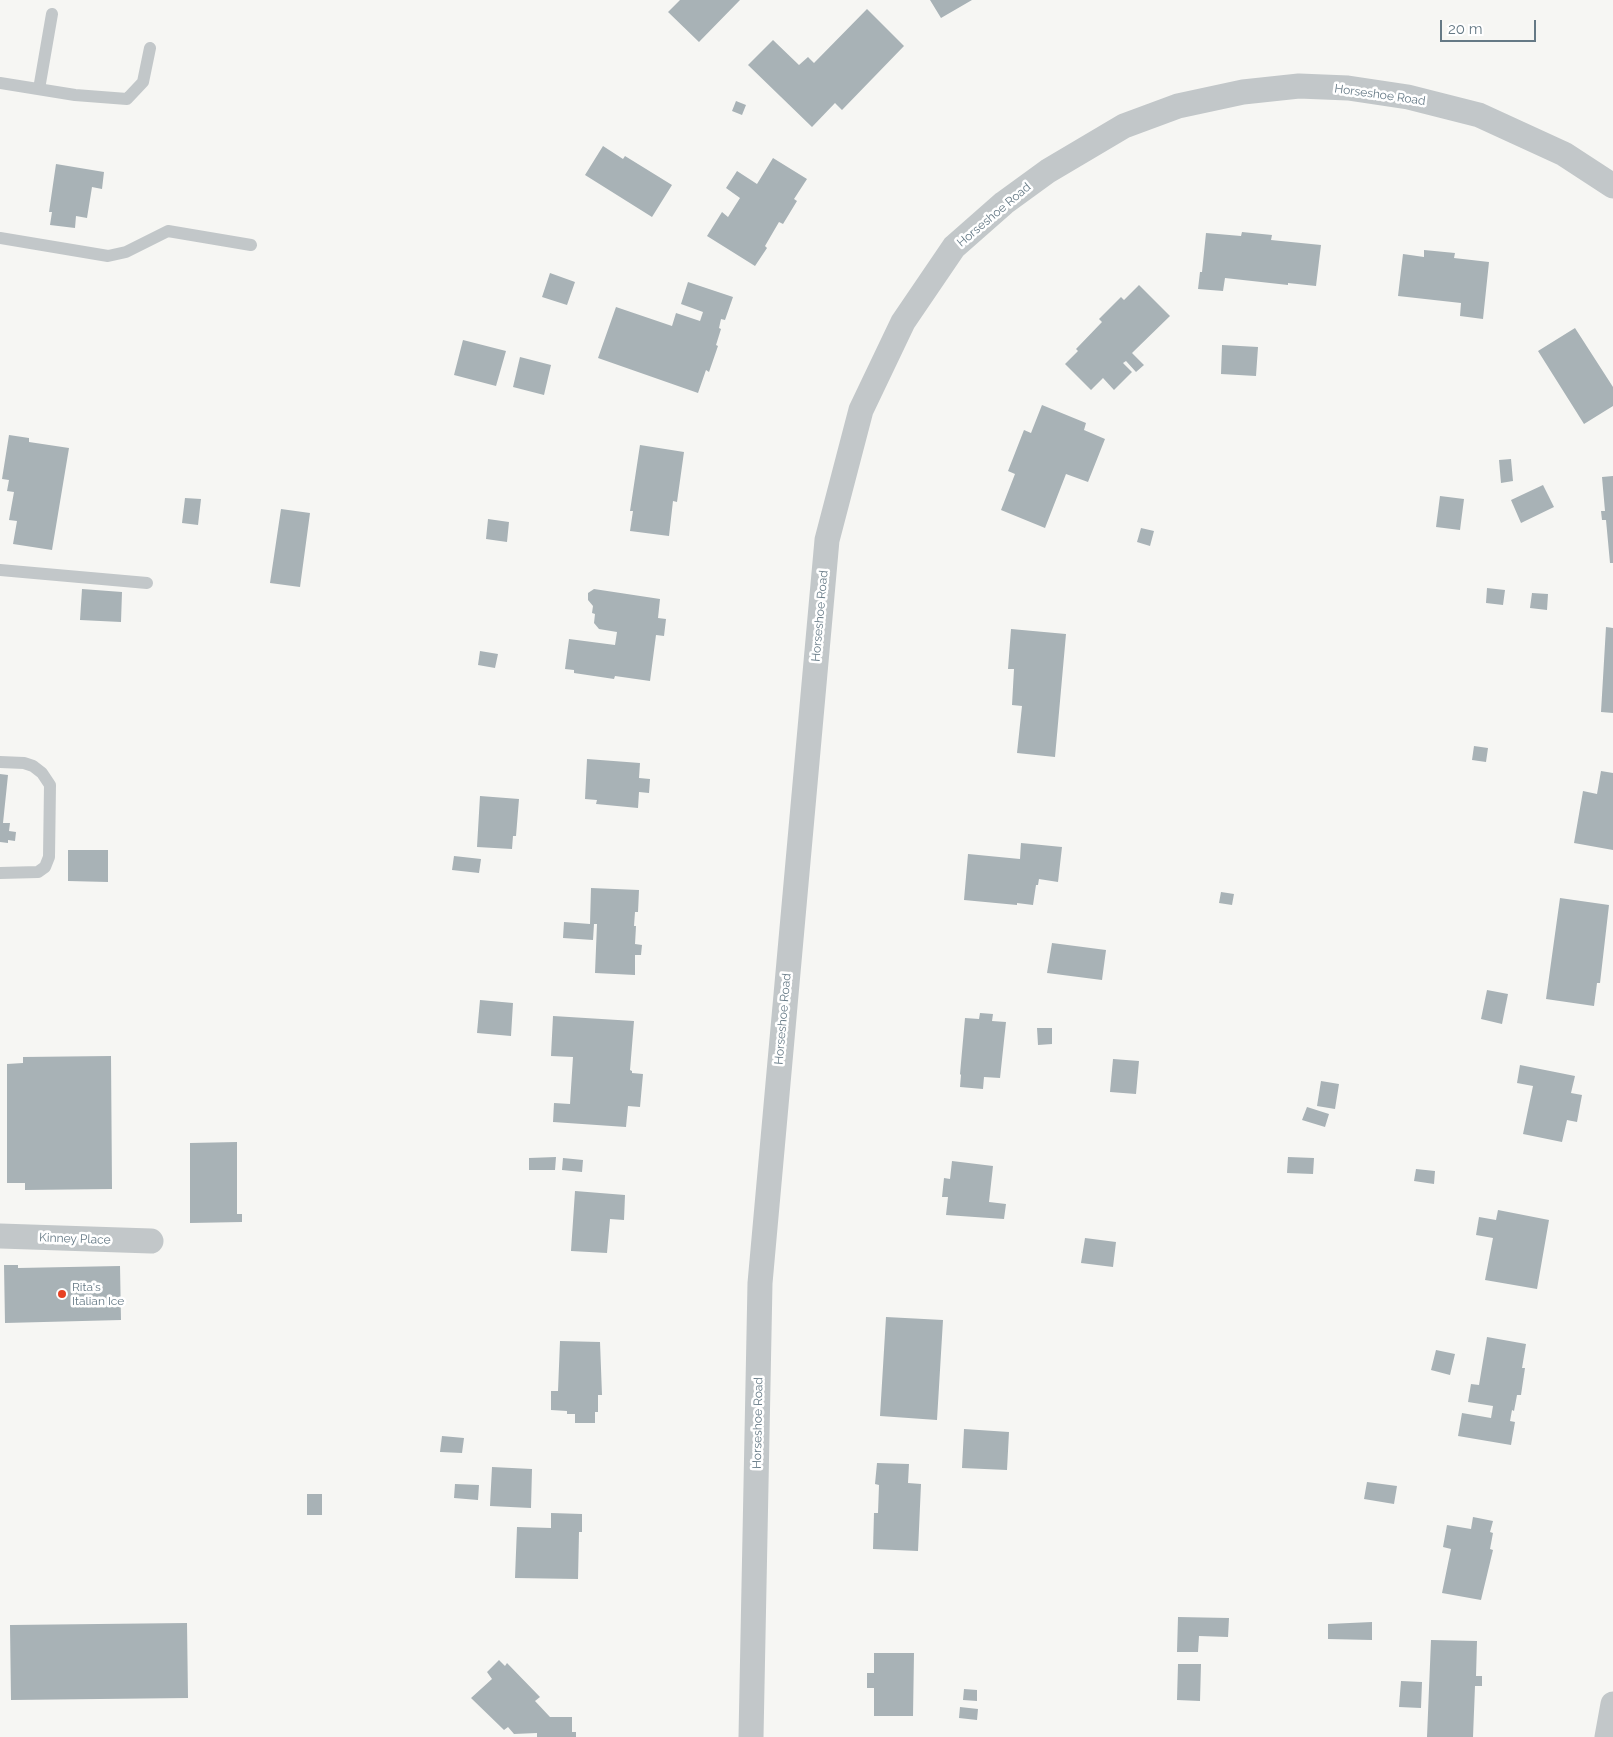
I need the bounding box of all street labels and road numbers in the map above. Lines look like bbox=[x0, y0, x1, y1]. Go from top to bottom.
street label: Horseshoe Road bbox=[1334, 81, 1426, 109]
street label: Horseshoe Road bbox=[954, 180, 1034, 250]
street label: Horseshoe Road bbox=[809, 570, 831, 662]
street label: Horseshoe Road bbox=[772, 973, 794, 1065]
street label: Kinney Place bbox=[39, 1231, 111, 1247]
street label: Horseshoe Road bbox=[750, 1377, 766, 1469]

